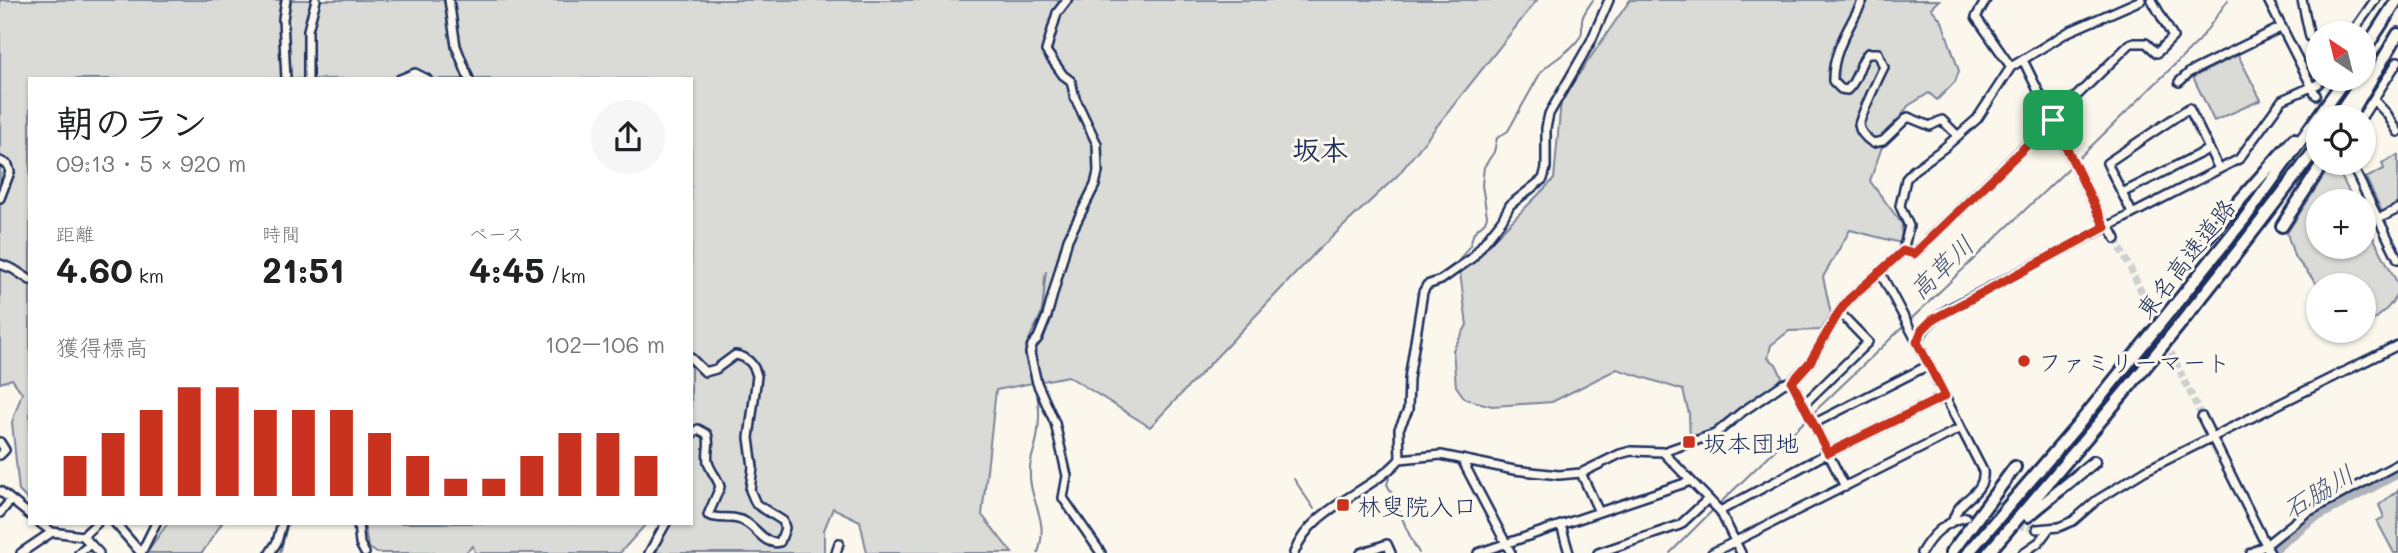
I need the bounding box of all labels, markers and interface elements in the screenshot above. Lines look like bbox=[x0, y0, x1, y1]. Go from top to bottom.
north arrow bbox=[2306, 21, 2376, 91]
map controls bbox=[2306, 21, 2376, 343]
pin bbox=[2023, 90, 2083, 150]
text: 朝のラン bbox=[56, 97, 208, 147]
button: share bbox=[591, 100, 665, 174]
icon: arrive bbox=[2034, 101, 2072, 139]
button: locate bbox=[2306, 105, 2376, 175]
district label: 坂本 bbox=[1292, 131, 1348, 167]
text: 09:13 · 5 × 920 m bbox=[56, 148, 246, 178]
button: + bbox=[2306, 189, 2376, 259]
street label: 東名高速道路 bbox=[2128, 192, 2242, 324]
text: 距離 bbox=[56, 221, 94, 246]
text: 時間 bbox=[262, 221, 300, 246]
text: ペース bbox=[469, 221, 525, 246]
water label: 高草川 bbox=[1901, 228, 1981, 306]
text: 4.60 bbox=[56, 246, 133, 292]
text: 21:51 bbox=[262, 246, 344, 292]
text: 4:45 bbox=[469, 246, 545, 292]
text: km bbox=[133, 263, 164, 288]
text: /km bbox=[545, 263, 586, 288]
button: − bbox=[2306, 273, 2376, 343]
text: 102–106 m bbox=[545, 329, 665, 359]
text: 獲得標高 bbox=[56, 332, 148, 362]
place label: ファミリーマート bbox=[2038, 346, 2230, 377]
marker: ファミリーマート bbox=[2016, 353, 2032, 369]
place label: 坂本団地 bbox=[1703, 427, 1799, 458]
marker: 坂本団地 bbox=[1681, 434, 1697, 450]
water label: 石脇川 bbox=[2276, 456, 2360, 526]
place label: 林叟院入口 bbox=[1357, 490, 1477, 521]
marker: 林叟院入口 bbox=[1335, 497, 1351, 513]

